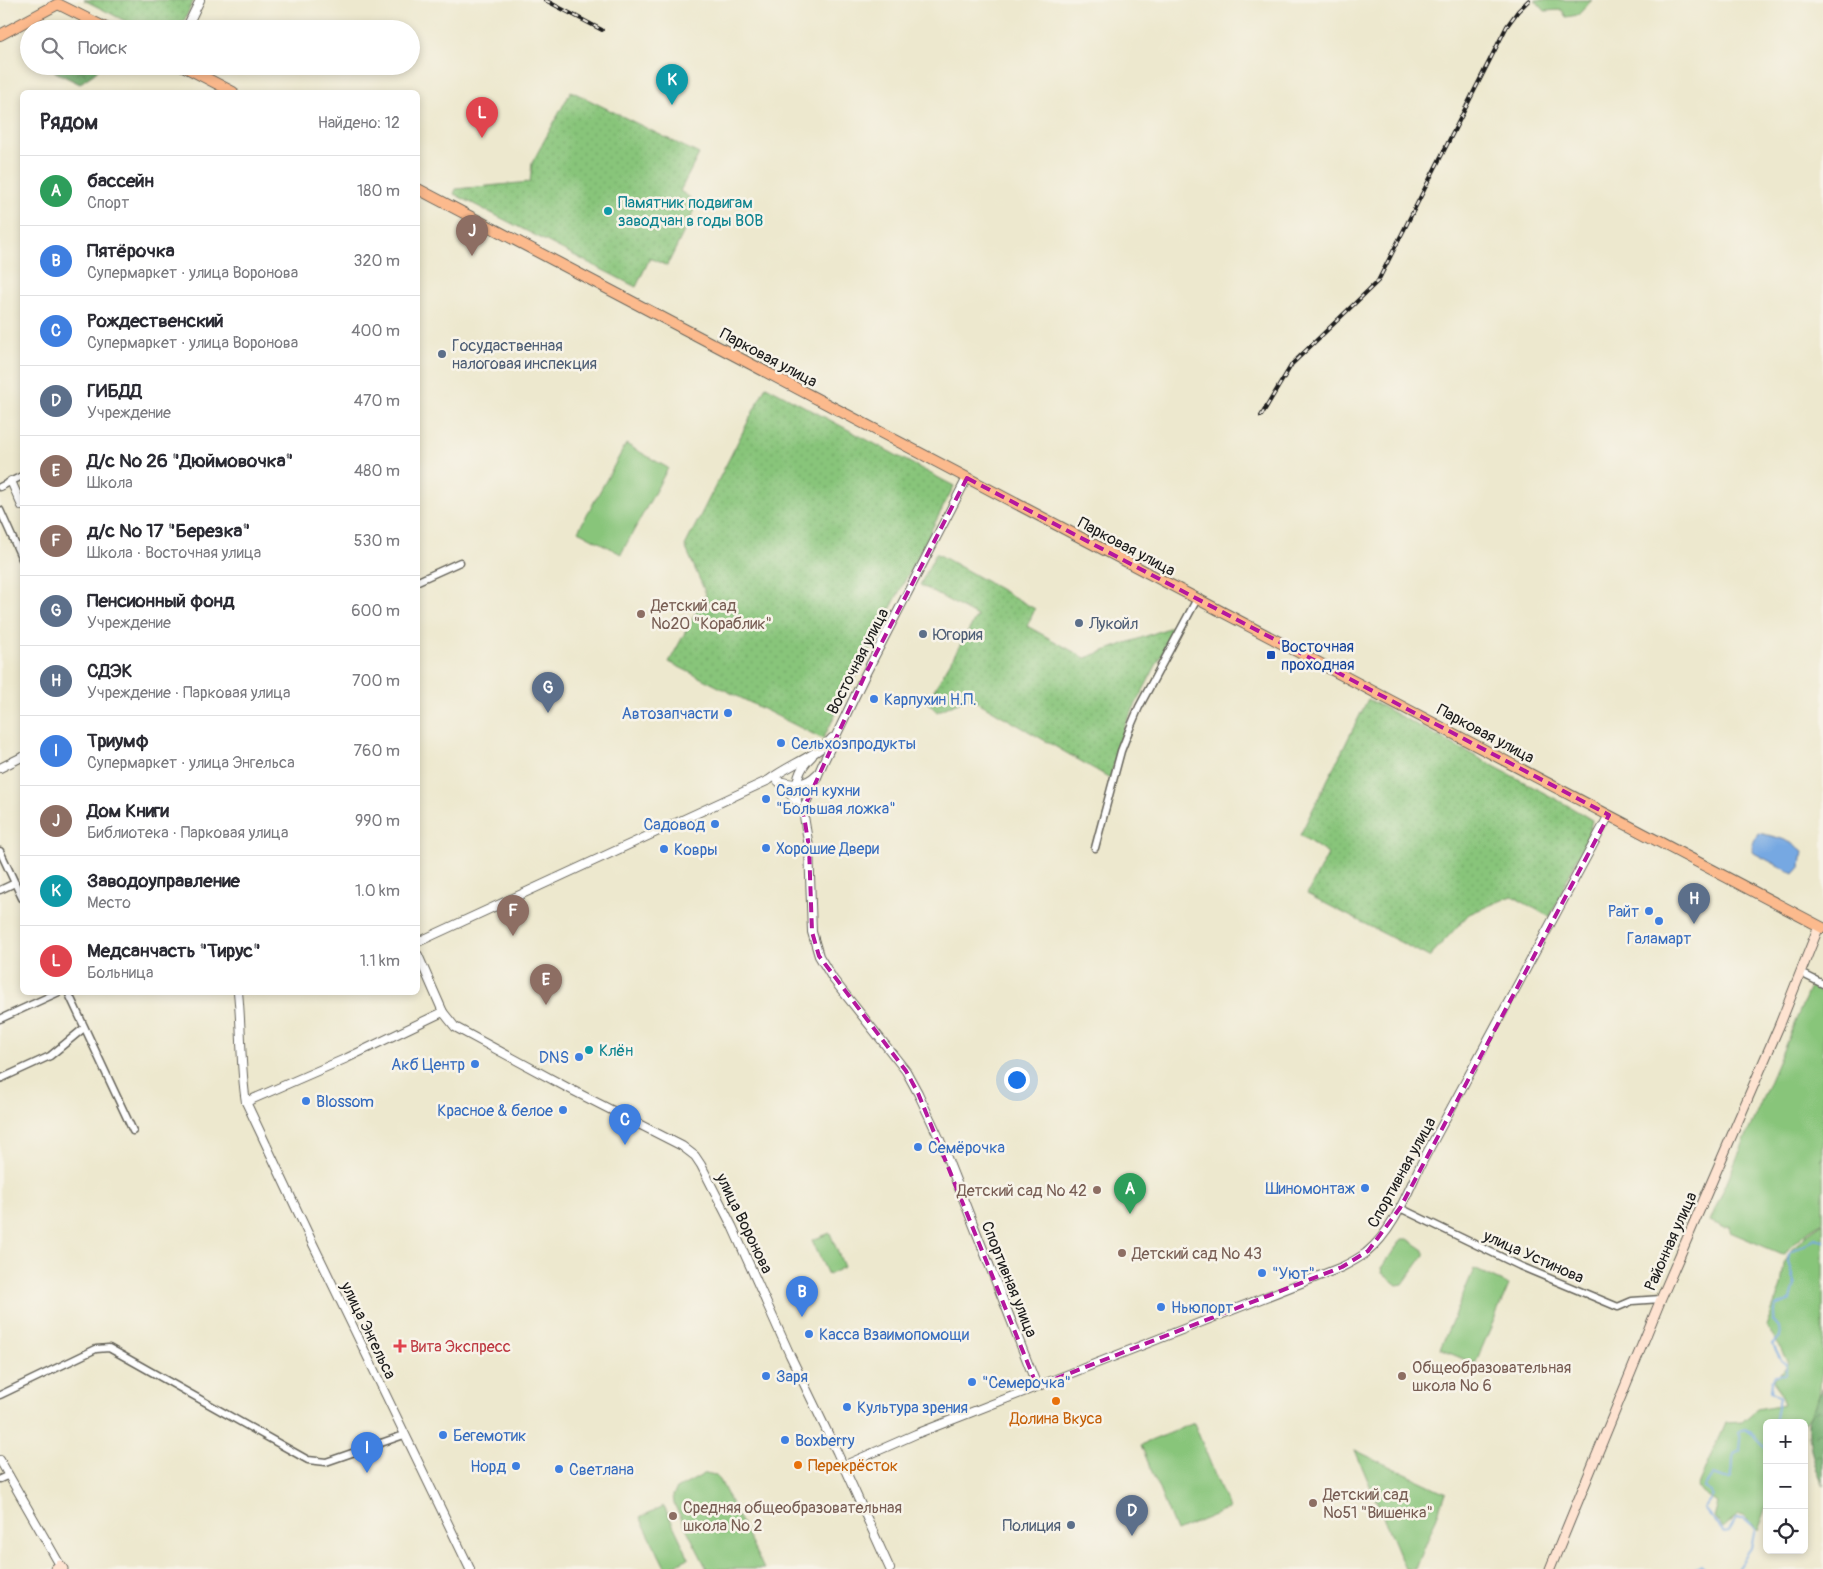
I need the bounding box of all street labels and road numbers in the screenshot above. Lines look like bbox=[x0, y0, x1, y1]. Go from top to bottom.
street label: Парковая улица bbox=[716, 324, 821, 392]
street label: Парковая улица bbox=[1074, 513, 1179, 581]
street label: Восточная улица bbox=[823, 605, 893, 718]
street label: Парковая улица bbox=[1433, 700, 1538, 768]
street label: Спортивная улица bbox=[1363, 1114, 1441, 1231]
street label: улица Воронова bbox=[711, 1169, 777, 1277]
street label: Районная улица bbox=[1640, 1189, 1702, 1294]
street label: Спортивная улица bbox=[977, 1218, 1041, 1340]
street label: улица Устинова bbox=[1479, 1225, 1587, 1288]
street label: улица Энгельса bbox=[336, 1278, 400, 1382]

